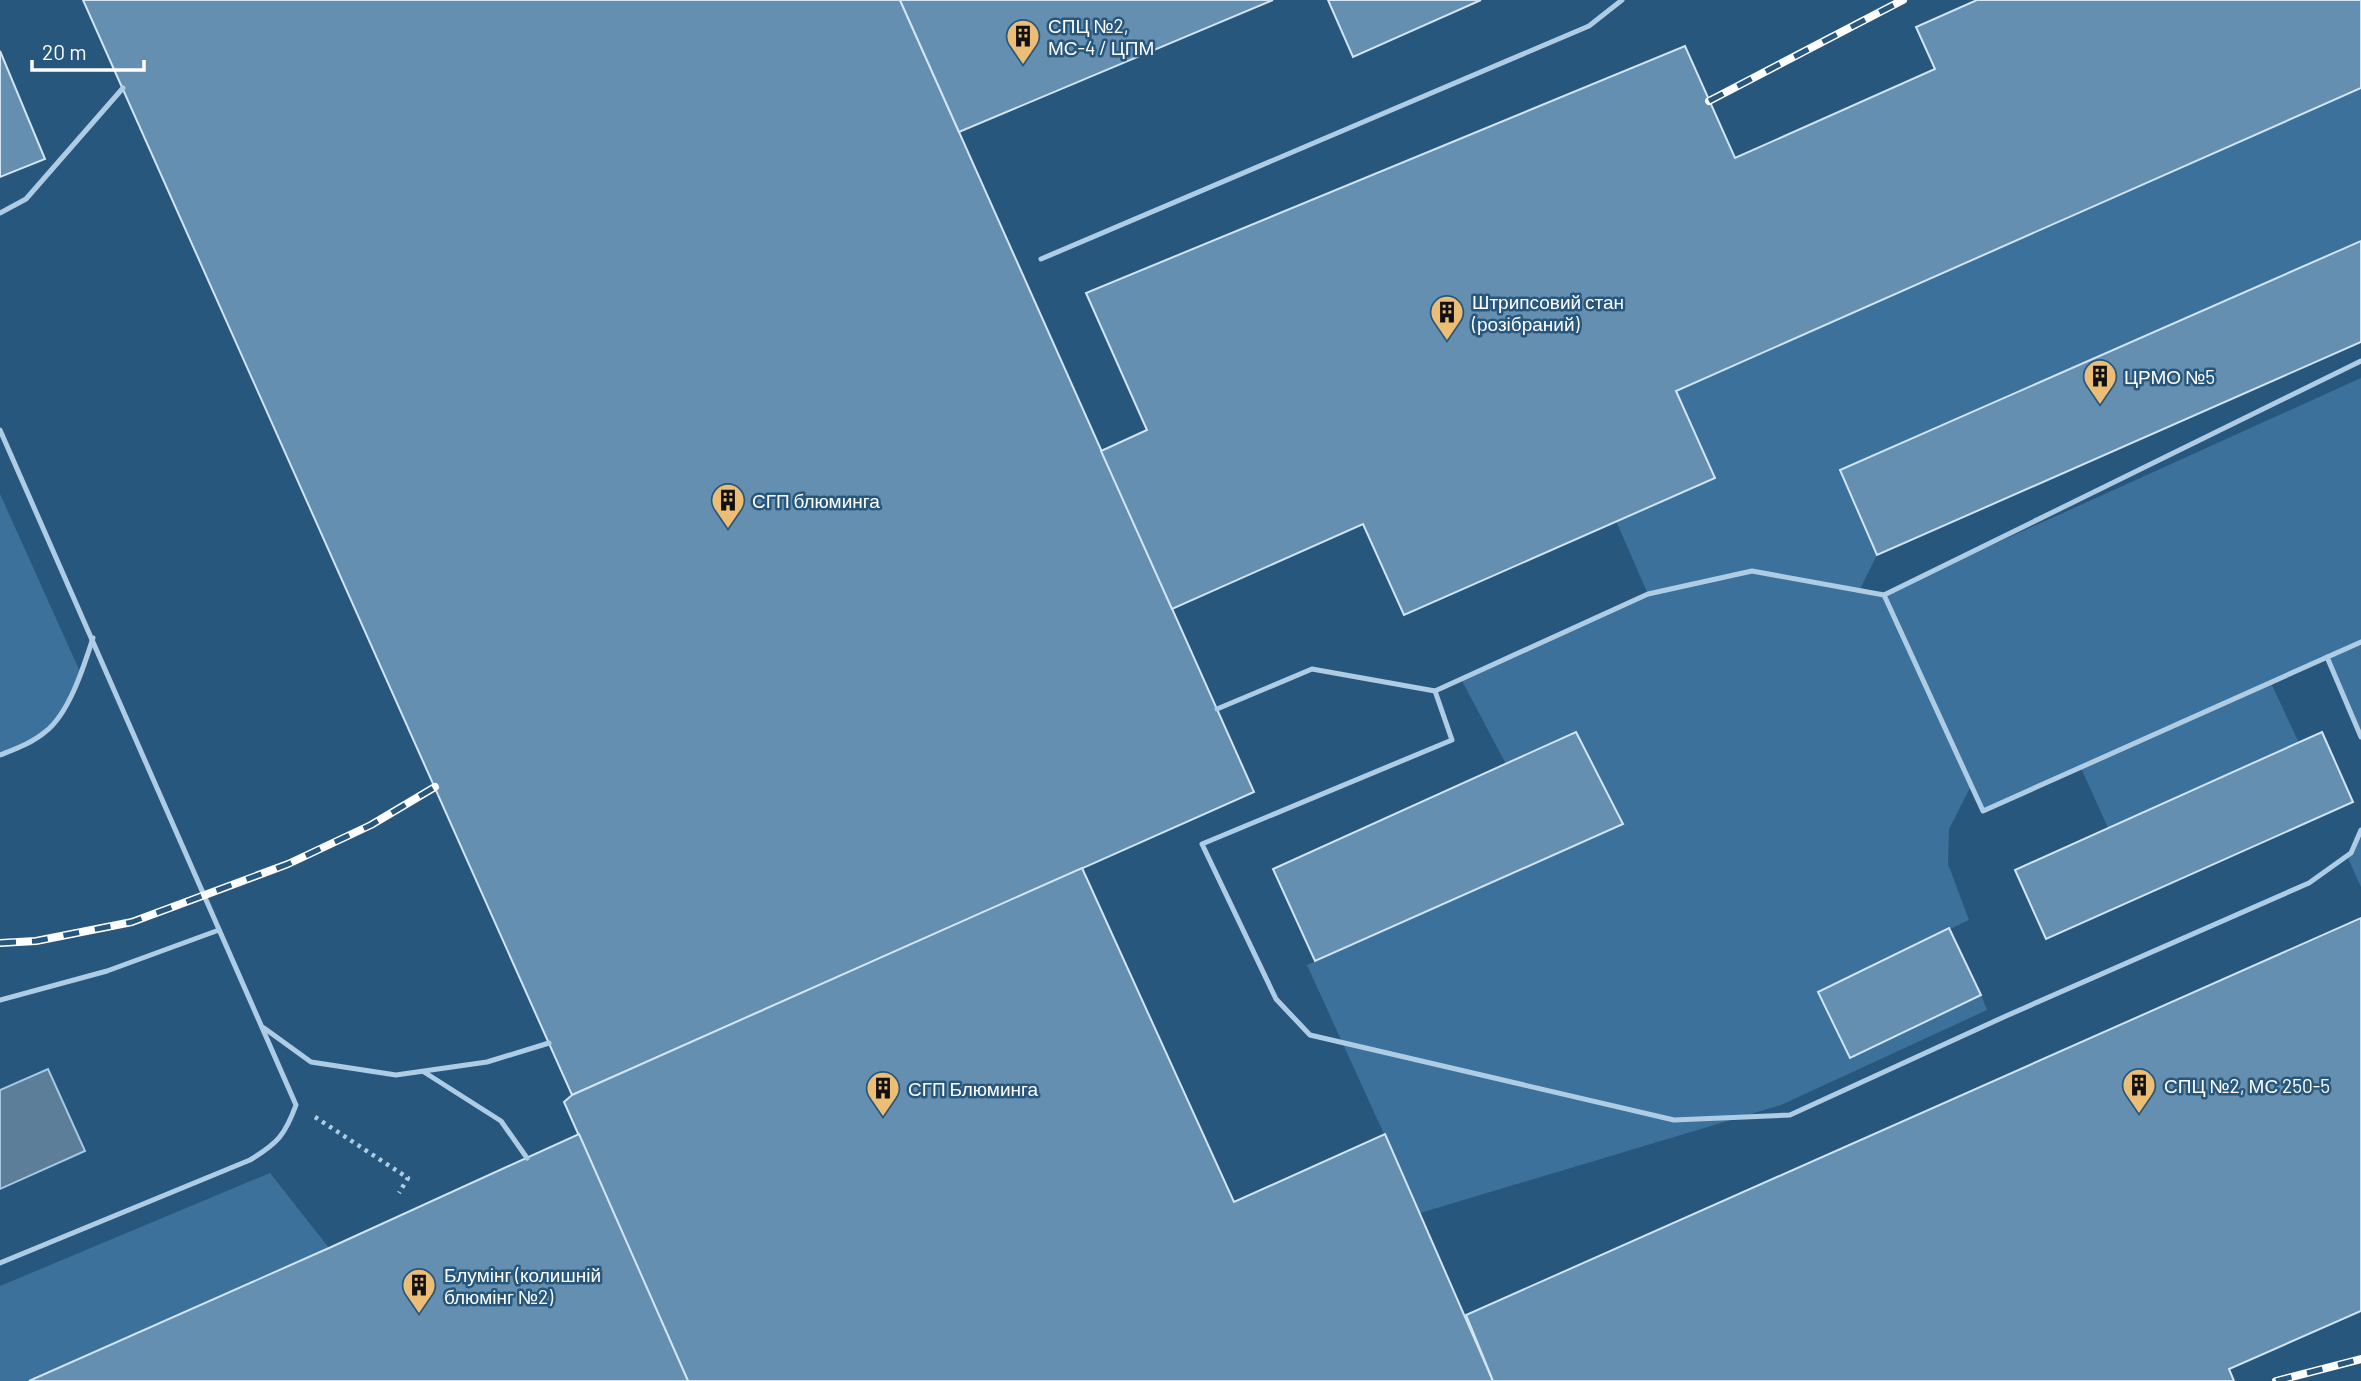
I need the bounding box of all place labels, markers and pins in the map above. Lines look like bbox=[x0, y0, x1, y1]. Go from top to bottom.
place label: СПЦ №2, МС-4 / ЦПМ bbox=[1048, 14, 1154, 59]
building icon: СПЦ №2, МС-4 / ЦПМ bbox=[1004, 17, 1042, 66]
place label: Штрипсовий стан (розібраний) bbox=[1471, 290, 1624, 335]
building icon: Штрипсовий стан (розібраний) bbox=[1428, 293, 1466, 342]
building icon: ЦРМО №5 bbox=[2081, 357, 2119, 406]
place label: ЦРМО №5 bbox=[2124, 365, 2215, 388]
building icon: СГП блюминга bbox=[709, 481, 747, 530]
place label: СГП блюминга bbox=[752, 489, 880, 512]
building icon: СПЦ №2, МС 250-5 bbox=[2120, 1066, 2158, 1115]
building icon: СГП Блюминга bbox=[864, 1069, 902, 1118]
place label: СПЦ №2, МС 250-5 bbox=[2164, 1074, 2330, 1097]
place label: СГП Блюминга bbox=[908, 1077, 1039, 1100]
place label: Блумінг (колишній блюмінг №2) bbox=[444, 1263, 601, 1308]
building icon: Блумінг (колишній блюмінг №2) bbox=[400, 1266, 438, 1315]

